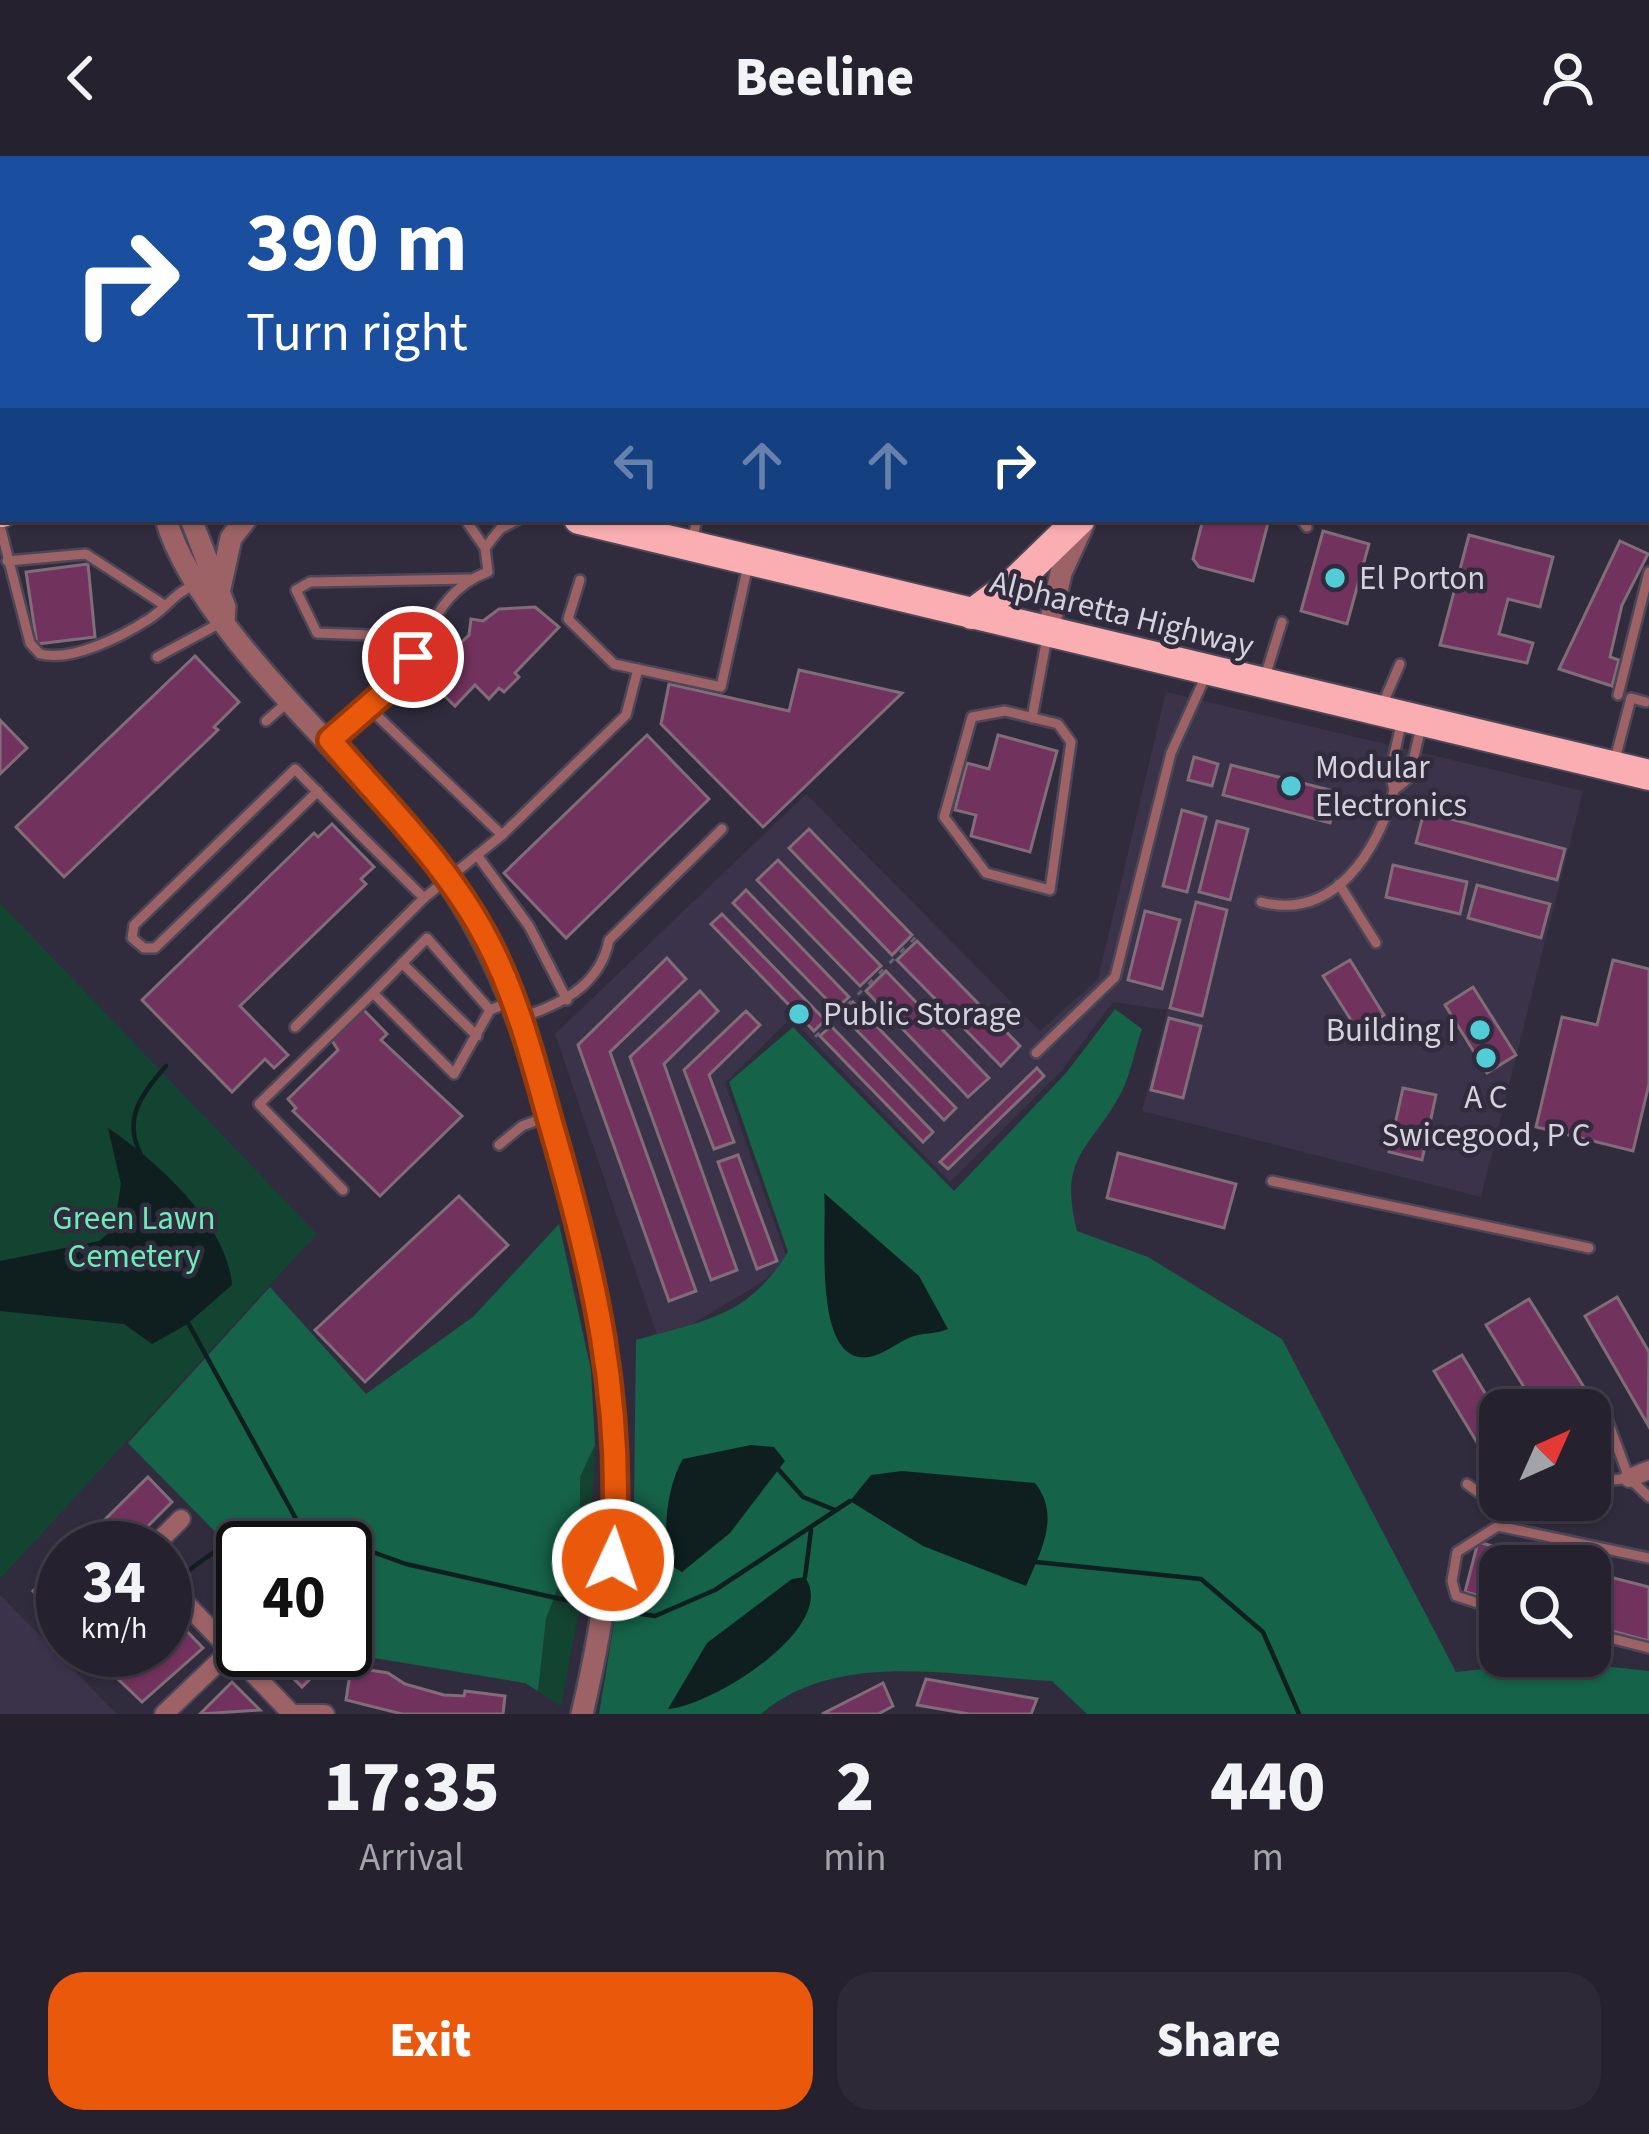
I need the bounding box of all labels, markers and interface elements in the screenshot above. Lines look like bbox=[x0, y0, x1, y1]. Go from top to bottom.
text: Beeline bbox=[735, 40, 914, 117]
icon: back bbox=[48, 45, 114, 111]
icon: person bbox=[1535, 45, 1601, 111]
text: 390 m bbox=[246, 184, 468, 304]
icon: right bbox=[48, 204, 204, 360]
text: Turn right bbox=[246, 295, 468, 372]
icon: left bbox=[603, 432, 669, 498]
icon: ahead bbox=[729, 432, 795, 498]
icon: ahead bbox=[855, 432, 921, 498]
icon: right bbox=[981, 432, 1047, 498]
place label: El Porton bbox=[1359, 555, 1485, 602]
street label: Alpharetta Highway bbox=[985, 559, 1259, 670]
marker: El Porton bbox=[1322, 565, 1348, 591]
pin bbox=[362, 606, 464, 708]
icon: arrive bbox=[380, 624, 446, 690]
place label: Modular Electronics bbox=[1315, 744, 1467, 829]
marker: Modular Electronics bbox=[1278, 773, 1304, 799]
place label: Public Storage bbox=[823, 991, 1021, 1038]
marker: Public Storage bbox=[786, 1001, 812, 1027]
place label: Building I bbox=[1326, 1007, 1456, 1054]
marker: Building I bbox=[1467, 1017, 1493, 1043]
marker: A C Swicegood, P C bbox=[1473, 1045, 1499, 1071]
place label: A C Swicegood, P C bbox=[1381, 1074, 1591, 1159]
park label: Green Lawn Cemetery bbox=[52, 1195, 216, 1280]
north arrow bbox=[1479, 1389, 1611, 1521]
map controls bbox=[1479, 1389, 1611, 1677]
position arrow bbox=[550, 1497, 676, 1623]
speed limit sign: 40 bbox=[216, 1521, 372, 1677]
text: 34 bbox=[82, 1541, 146, 1626]
button: search bbox=[1479, 1545, 1611, 1677]
text: km/h bbox=[81, 1607, 147, 1650]
text: 17:35 bbox=[324, 1736, 500, 1839]
text: 2 bbox=[836, 1736, 874, 1839]
text: 440 bbox=[1210, 1736, 1325, 1839]
text: Arrival bbox=[359, 1830, 464, 1886]
text: min bbox=[823, 1830, 887, 1886]
text: m bbox=[1252, 1830, 1284, 1886]
button: Exit bbox=[48, 1972, 813, 2110]
button: Share bbox=[837, 1972, 1601, 2110]

